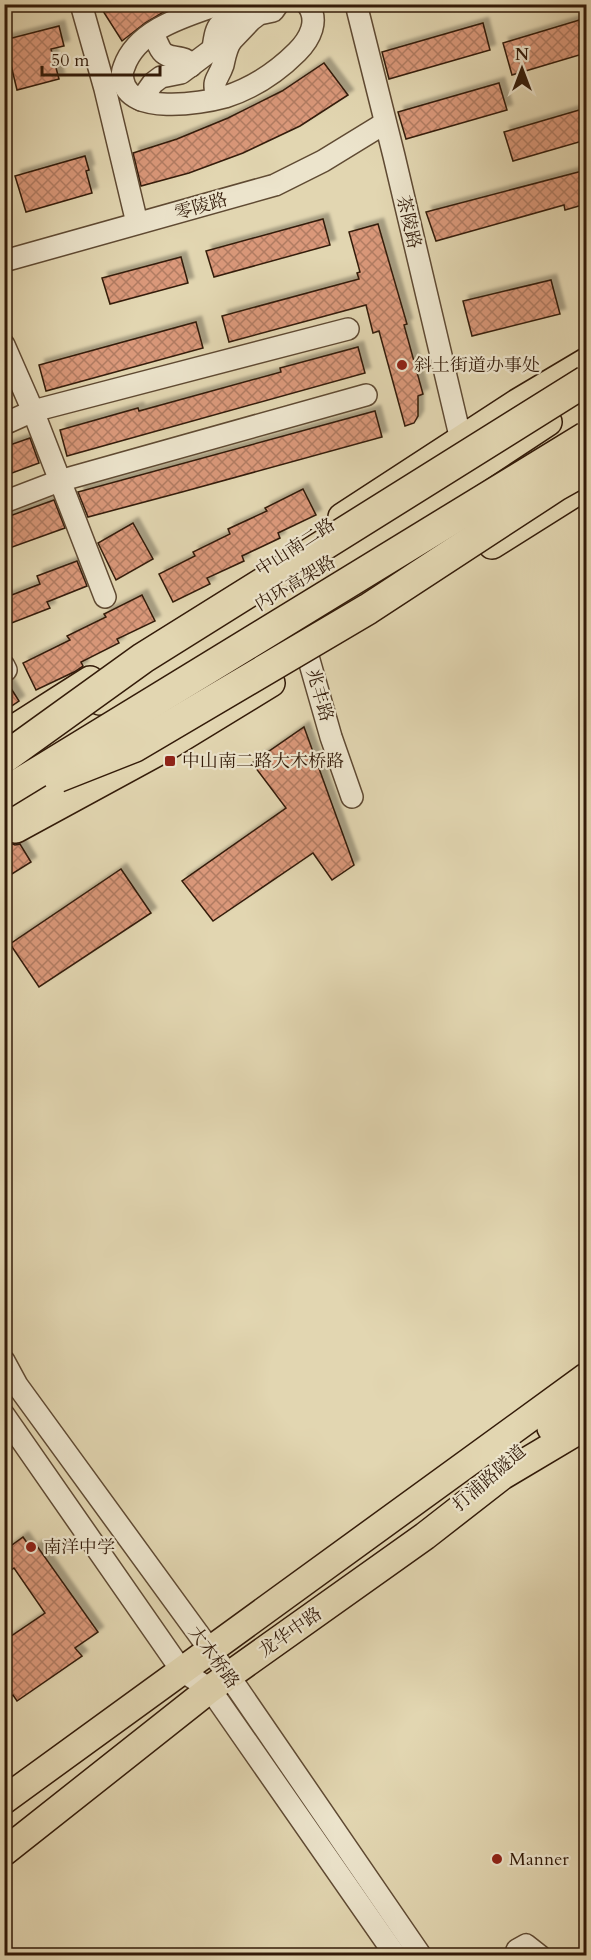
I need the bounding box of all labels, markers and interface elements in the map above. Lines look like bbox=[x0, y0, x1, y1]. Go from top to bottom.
scale bar bbox=[42, 39, 160, 77]
north arrow bbox=[492, 39, 552, 99]
text: N bbox=[515, 44, 529, 66]
text: 50 m bbox=[51, 48, 90, 73]
street label: 零陵路 bbox=[172, 187, 231, 226]
street label: 茶陵路 bbox=[390, 193, 427, 251]
place label: 斜土街道办事处 bbox=[414, 353, 540, 378]
marker: 斜土街道办事处 bbox=[395, 358, 409, 372]
street label: 中山南二路 bbox=[251, 512, 340, 582]
street label: 内环高架路 bbox=[250, 550, 340, 617]
street label: 兆丰路 bbox=[300, 666, 339, 725]
place label: 中山南二路大木桥路 bbox=[182, 749, 344, 774]
marker: 中山南二路大木桥路 bbox=[163, 754, 177, 768]
street label: 打浦路隧道 bbox=[447, 1439, 531, 1517]
place label: 南洋中学 bbox=[43, 1535, 115, 1560]
marker: 南洋中学 bbox=[24, 1540, 38, 1554]
street label: 龙华中路 bbox=[254, 1602, 327, 1663]
street label: 大木桥路 bbox=[182, 1621, 245, 1694]
place label: Manner bbox=[509, 1847, 569, 1872]
marker: Manner bbox=[490, 1852, 504, 1866]

